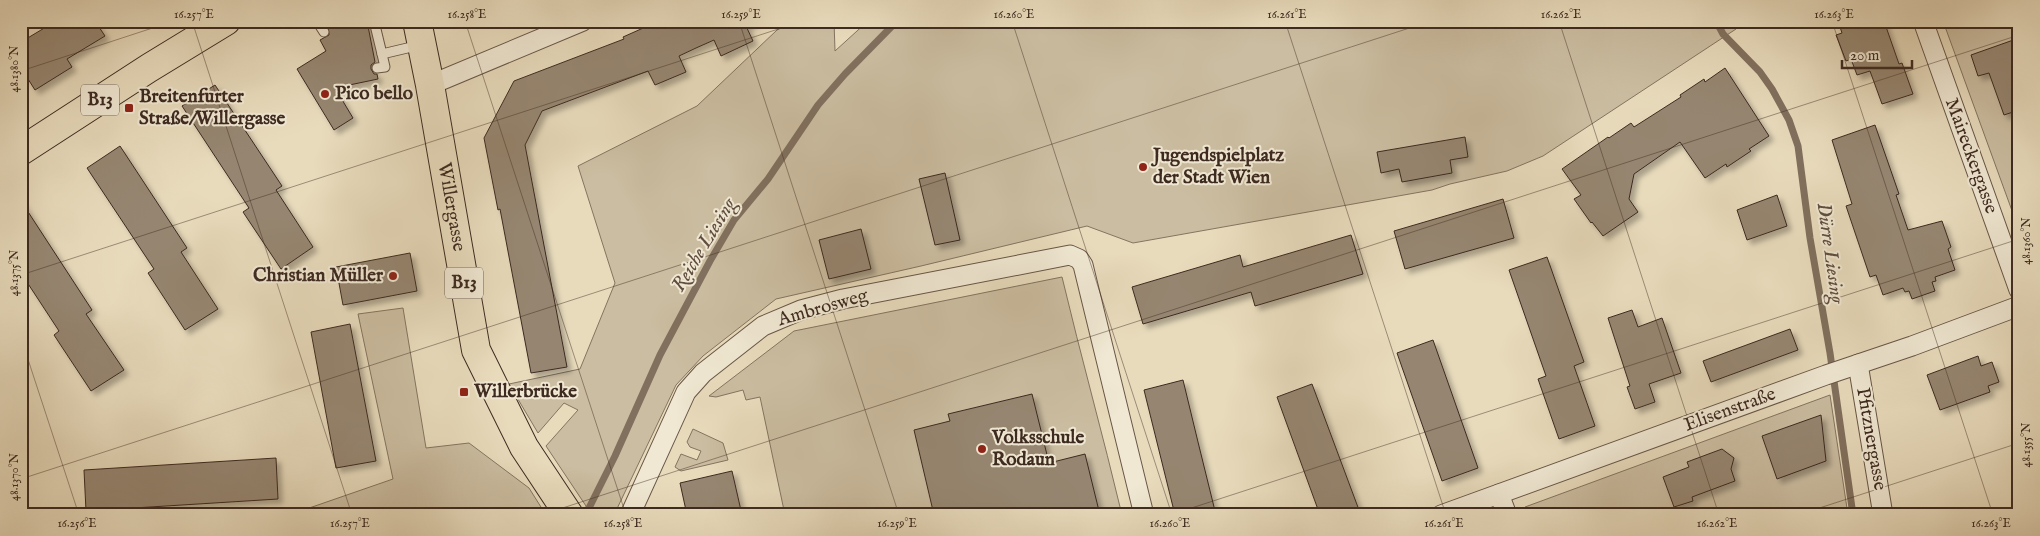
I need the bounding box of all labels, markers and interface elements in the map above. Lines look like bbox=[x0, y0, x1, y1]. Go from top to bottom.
text: 16.257°E bbox=[174, 7, 214, 22]
text: 16.258°E bbox=[448, 7, 486, 22]
text: 16.259°E bbox=[721, 7, 761, 22]
text: 16.260°E bbox=[994, 7, 1034, 22]
text: 16.261°E bbox=[1267, 7, 1307, 22]
text: 16.262°E bbox=[1541, 7, 1581, 22]
text: 16.263°E bbox=[1814, 7, 1854, 22]
scale bar bbox=[1842, 38, 1912, 70]
text: 48.1380°N bbox=[7, 45, 22, 92]
text: 20 m bbox=[1850, 46, 1880, 65]
place label: Pico bello bbox=[335, 82, 413, 106]
road number: B13 bbox=[81, 84, 119, 116]
place label: Breitenfurter Straße/Willergasse bbox=[139, 85, 286, 131]
marker: Pico bello bbox=[319, 88, 331, 100]
street label: Maireckergasse bbox=[1939, 95, 2003, 217]
marker: Breitenfurter Straße/Willergasse bbox=[123, 102, 135, 114]
place label: Jugendspielplatz der Stadt Wien bbox=[1150, 144, 1284, 190]
street label: Willergasse bbox=[432, 161, 471, 253]
marker: Jugendspielplatz der Stadt Wien bbox=[1137, 161, 1149, 173]
water label: Reiche Liesing bbox=[666, 193, 743, 297]
water label: Dürre Liesing bbox=[1810, 201, 1850, 307]
text: 48.1360°N bbox=[2019, 217, 2034, 265]
text: 48.1375°N bbox=[7, 249, 22, 296]
place label: Christian Müller bbox=[253, 264, 384, 288]
road number: B13 bbox=[445, 268, 483, 298]
marker: Christian Müller bbox=[387, 270, 399, 282]
street label: Ambrosweg bbox=[774, 283, 872, 333]
place label: Willerbrücke bbox=[473, 380, 577, 404]
street label: Elisenstraße bbox=[1681, 382, 1779, 438]
marker: Willerbrücke bbox=[458, 386, 470, 398]
street label: Pfitznergasse bbox=[1850, 386, 1892, 492]
text: 48.1355°N bbox=[2019, 422, 2034, 468]
place label: Volksschule Rodaun bbox=[991, 426, 1084, 472]
marker: Volksschule Rodaun bbox=[976, 443, 988, 455]
text: 48.1370°N bbox=[7, 452, 22, 501]
text: 16.256°E bbox=[57, 516, 97, 531]
text: 16.257°E bbox=[330, 516, 370, 531]
text: 16.258°E bbox=[604, 516, 642, 531]
text: 16.259°E bbox=[877, 516, 917, 531]
text: 16.260°E bbox=[1150, 516, 1190, 531]
text: 16.261°E bbox=[1424, 516, 1464, 531]
text: 16.262°E bbox=[1697, 516, 1737, 531]
text: 16.263°E bbox=[1971, 516, 2011, 531]

